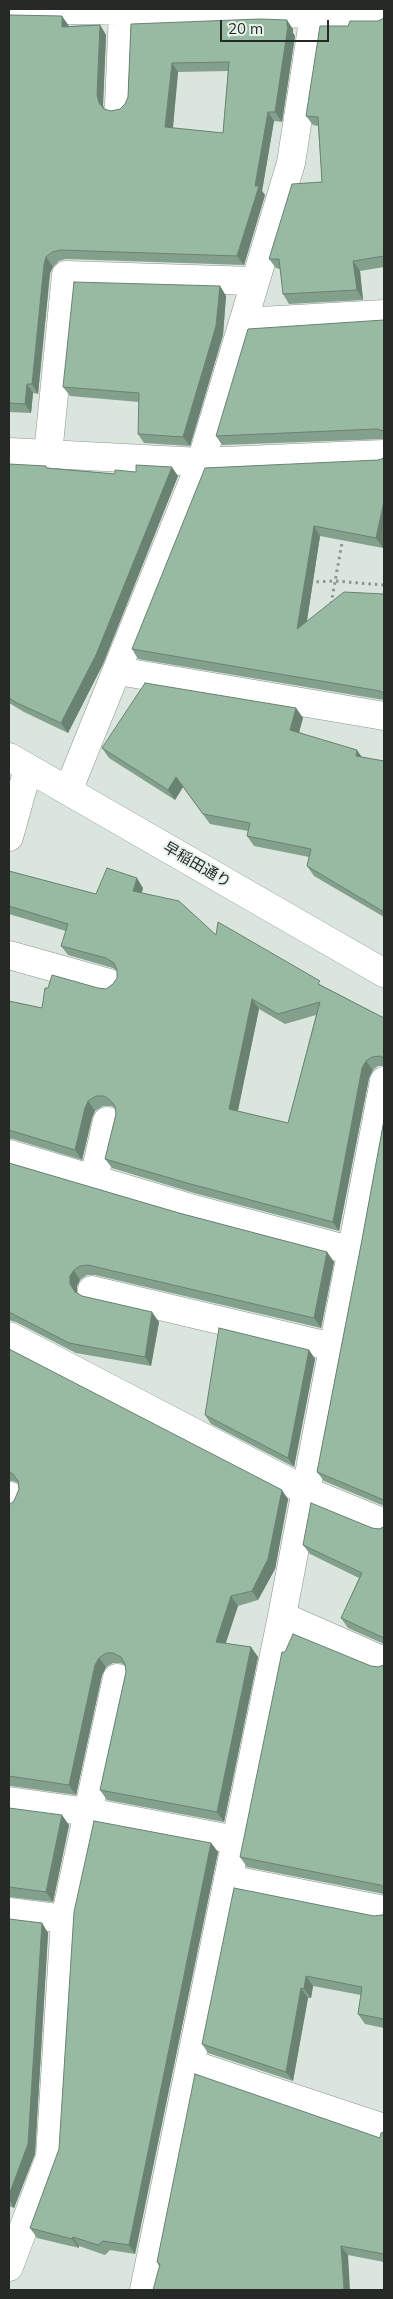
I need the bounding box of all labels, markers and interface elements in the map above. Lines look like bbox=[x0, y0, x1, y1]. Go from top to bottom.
scale bar bbox=[223, 10, 332, 42]
text: 20 m bbox=[228, 19, 263, 38]
street label: 早稲田通り bbox=[160, 838, 234, 892]

